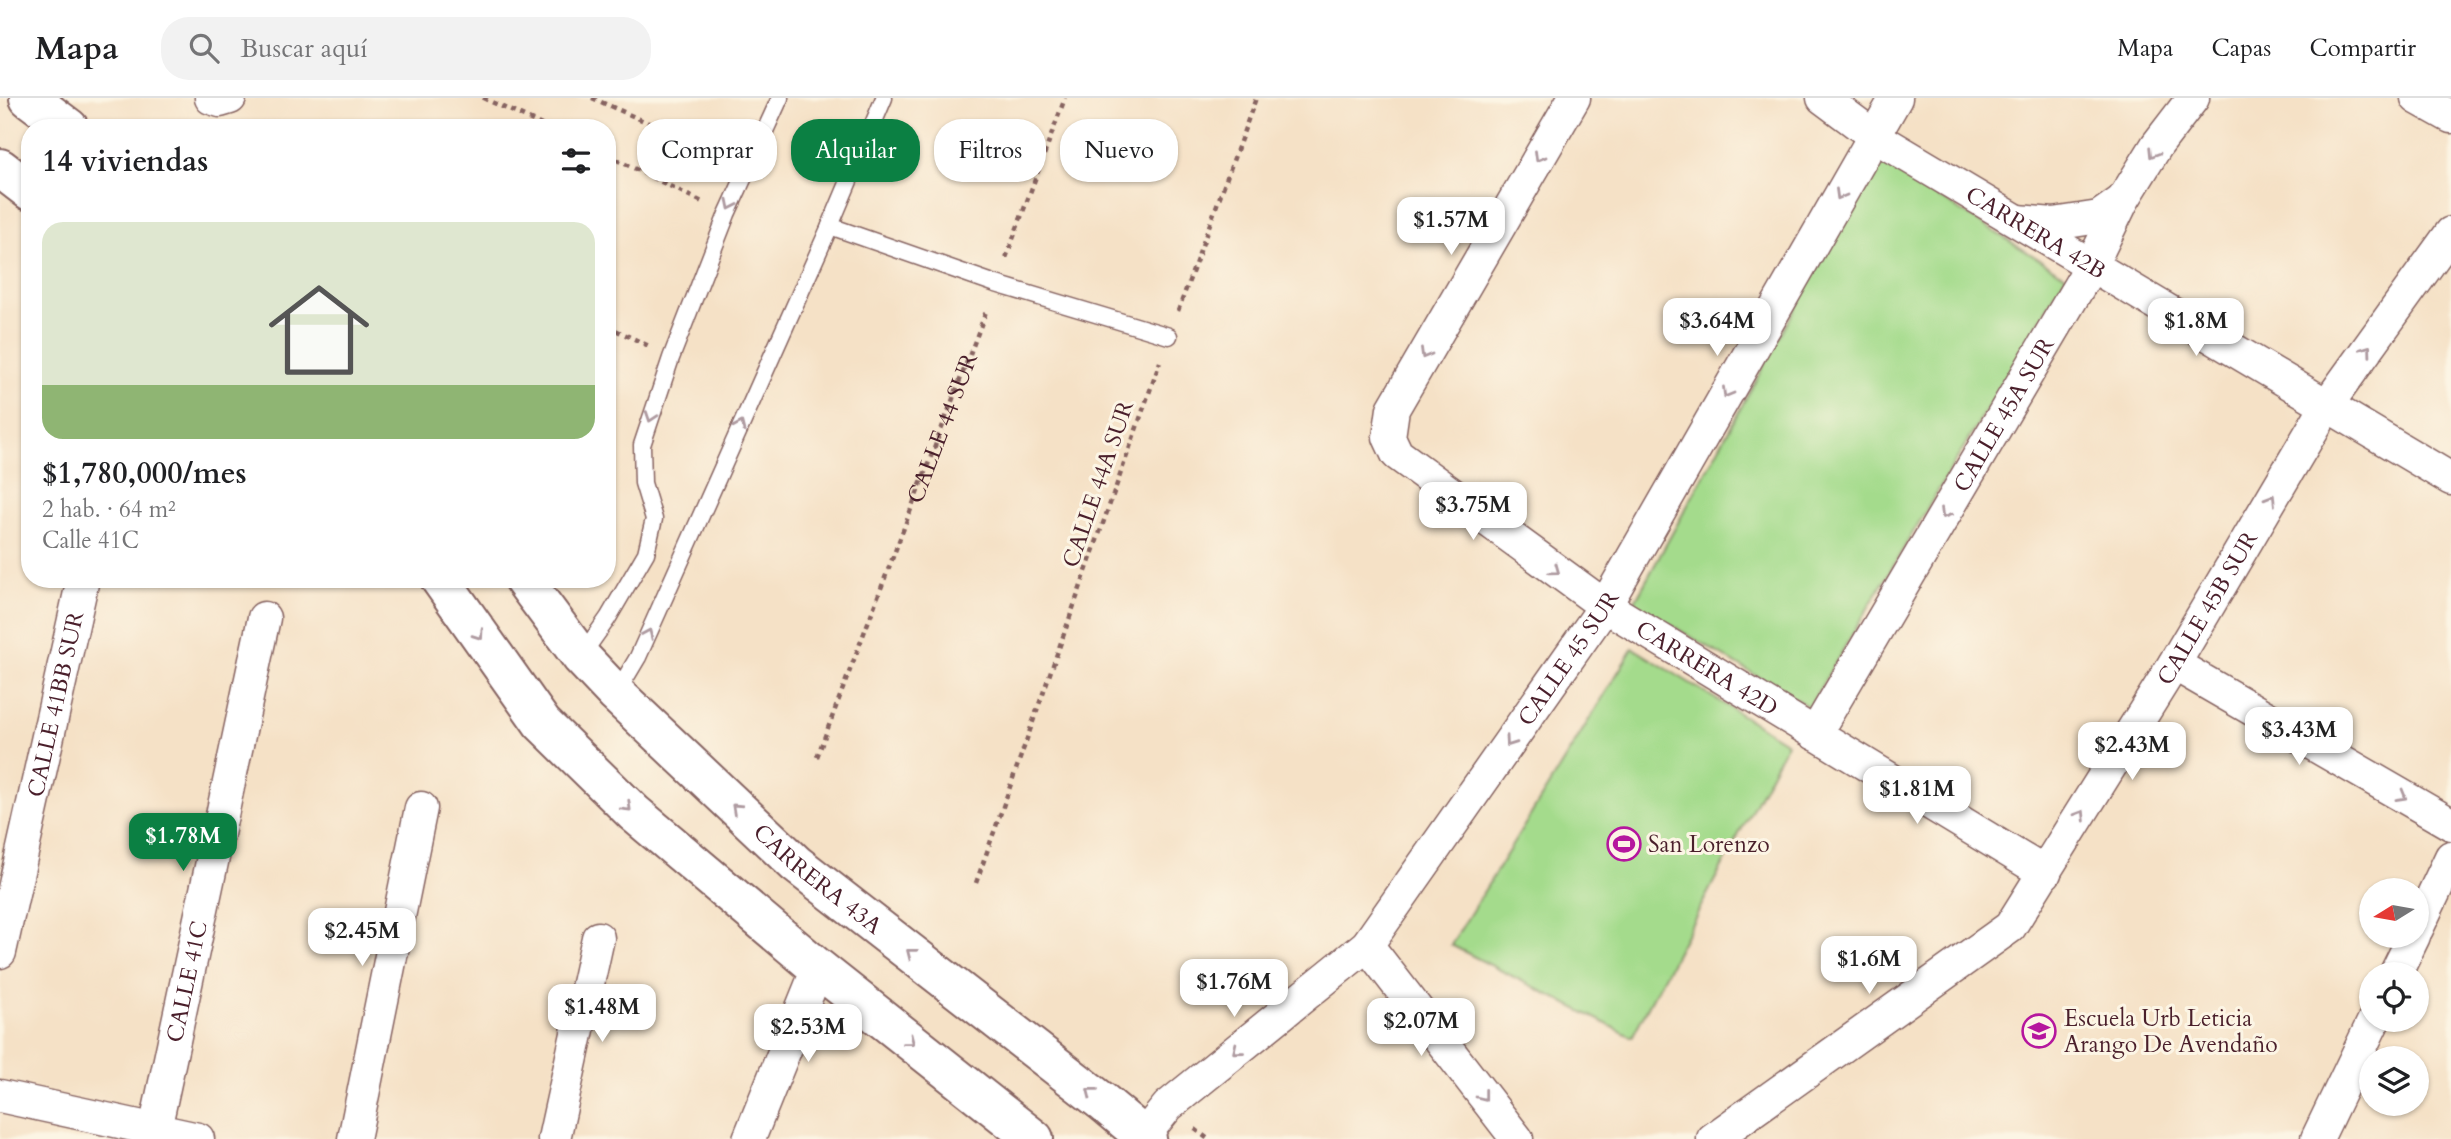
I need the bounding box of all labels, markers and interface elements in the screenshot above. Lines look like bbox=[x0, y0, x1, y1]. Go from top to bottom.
search box bbox=[161, 17, 651, 80]
text: Mapa bbox=[35, 26, 119, 71]
icon: search bbox=[185, 29, 223, 67]
text: Buscar aquí bbox=[241, 31, 368, 66]
text: Mapa bbox=[2117, 32, 2173, 65]
text: Capas bbox=[2211, 32, 2271, 65]
text: Compartir bbox=[2309, 32, 2416, 65]
chip: Comprar bbox=[637, 119, 777, 182]
chip: Alquilar bbox=[791, 119, 920, 182]
chip: Filtros bbox=[934, 119, 1046, 182]
chip: Nuevo bbox=[1060, 119, 1178, 182]
text: 14 viviendas bbox=[42, 141, 208, 182]
icon: filters bbox=[557, 142, 595, 180]
one-way arrow bbox=[2148, 145, 2161, 158]
one-way arrow bbox=[1534, 150, 1547, 162]
street label: CARRERA 42B bbox=[1960, 179, 2112, 286]
one-way arrow bbox=[1835, 188, 1848, 200]
one-way arrow bbox=[726, 198, 740, 210]
pin: $1.57M bbox=[1394, 198, 1508, 257]
text: $1.57M bbox=[1413, 204, 1489, 235]
icon: home bbox=[256, 267, 382, 393]
pin: $3.64M bbox=[1660, 299, 1774, 358]
pin: $1.8M bbox=[2147, 299, 2245, 358]
text: $3.64M bbox=[1679, 305, 1755, 336]
text: $1.8M bbox=[2164, 305, 2228, 336]
street label: CALLE 45A SUR bbox=[1946, 331, 2061, 497]
one-way arrow bbox=[2358, 345, 2371, 358]
one-way arrow bbox=[1420, 346, 1433, 359]
street label: CALLE 44 SUR bbox=[899, 348, 984, 507]
one-way arrow bbox=[1722, 385, 1735, 398]
street label: CALLE 44A SUR bbox=[1055, 396, 1141, 572]
one-way arrow bbox=[645, 411, 659, 423]
one-way arrow bbox=[732, 421, 746, 433]
text: $1,780,000/mes bbox=[42, 453, 247, 494]
pin: $3.75M bbox=[1416, 482, 1530, 542]
text: $3.75M bbox=[1435, 489, 1511, 520]
text: 2 hab. · 64 m² bbox=[42, 494, 176, 525]
one-way arrow bbox=[2263, 494, 2276, 507]
one-way arrow bbox=[1940, 507, 1953, 520]
text: Calle 41C bbox=[42, 525, 139, 556]
street label: CALLE 45B SUR bbox=[2149, 525, 2265, 691]
one-way arrow bbox=[1547, 562, 1560, 574]
street label: CALLE 45 SUR bbox=[1510, 585, 1626, 732]
street label: CALLE 41BB SUR bbox=[19, 608, 91, 800]
street label: CARRERA 42D bbox=[1630, 613, 1784, 723]
one-way arrow bbox=[471, 627, 484, 640]
one-way arrow bbox=[640, 629, 654, 641]
pin: $3.43M bbox=[2242, 708, 2356, 767]
text: $3.43M bbox=[2261, 714, 2337, 745]
pin: $2.43M bbox=[2075, 722, 2189, 782]
text: $2.43M bbox=[2094, 729, 2170, 760]
one-way arrow bbox=[1506, 734, 1518, 747]
pin: $1.81M bbox=[1860, 766, 1974, 826]
text: $1.81M bbox=[1879, 773, 1955, 804]
one-way arrow bbox=[2395, 788, 2408, 801]
one-way arrow bbox=[619, 798, 632, 811]
one-way arrow bbox=[732, 803, 745, 816]
one-way arrow bbox=[2073, 810, 2086, 823]
pin: $1.78M bbox=[126, 814, 240, 873]
street label: CARRERA 43A bbox=[747, 816, 889, 941]
text: $1.78M bbox=[145, 820, 221, 851]
sports icon: San Lorenzo bbox=[1605, 825, 1643, 863]
place label: San Lorenzo bbox=[1648, 829, 1770, 860]
north arrow bbox=[2359, 878, 2429, 948]
map controls bbox=[2359, 878, 2429, 1116]
pin: $2.45M bbox=[305, 908, 419, 968]
text: $2.45M bbox=[324, 915, 400, 946]
street label: CALLE 41C bbox=[159, 918, 215, 1045]
pin: $1.6M bbox=[1820, 936, 1918, 996]
text: $1.6M bbox=[1837, 943, 1901, 974]
one-way arrow bbox=[907, 948, 919, 961]
pin: $1.76M bbox=[1177, 960, 1291, 1019]
button: locate bbox=[2359, 962, 2429, 1032]
text: $1.76M bbox=[1196, 966, 1272, 997]
pin: $1.48M bbox=[545, 984, 659, 1044]
text: $1.48M bbox=[564, 991, 640, 1022]
pin: $2.07M bbox=[1364, 998, 1478, 1058]
place label: Escuela Urb Leticia Arango De Avendaño bbox=[2064, 1003, 2278, 1060]
pin: $2.53M bbox=[751, 1004, 865, 1064]
text: $2.07M bbox=[1383, 1005, 1459, 1036]
text: $2.53M bbox=[770, 1011, 846, 1042]
school or university icon: Escuela Urb Leticia Arango De Avendaño bbox=[2020, 1012, 2058, 1050]
one-way arrow bbox=[903, 1033, 915, 1046]
one-way arrow bbox=[1233, 1042, 1246, 1054]
button: layers bbox=[2359, 1046, 2429, 1116]
one-way arrow bbox=[1086, 1088, 1099, 1101]
one-way arrow bbox=[1475, 1088, 1488, 1101]

